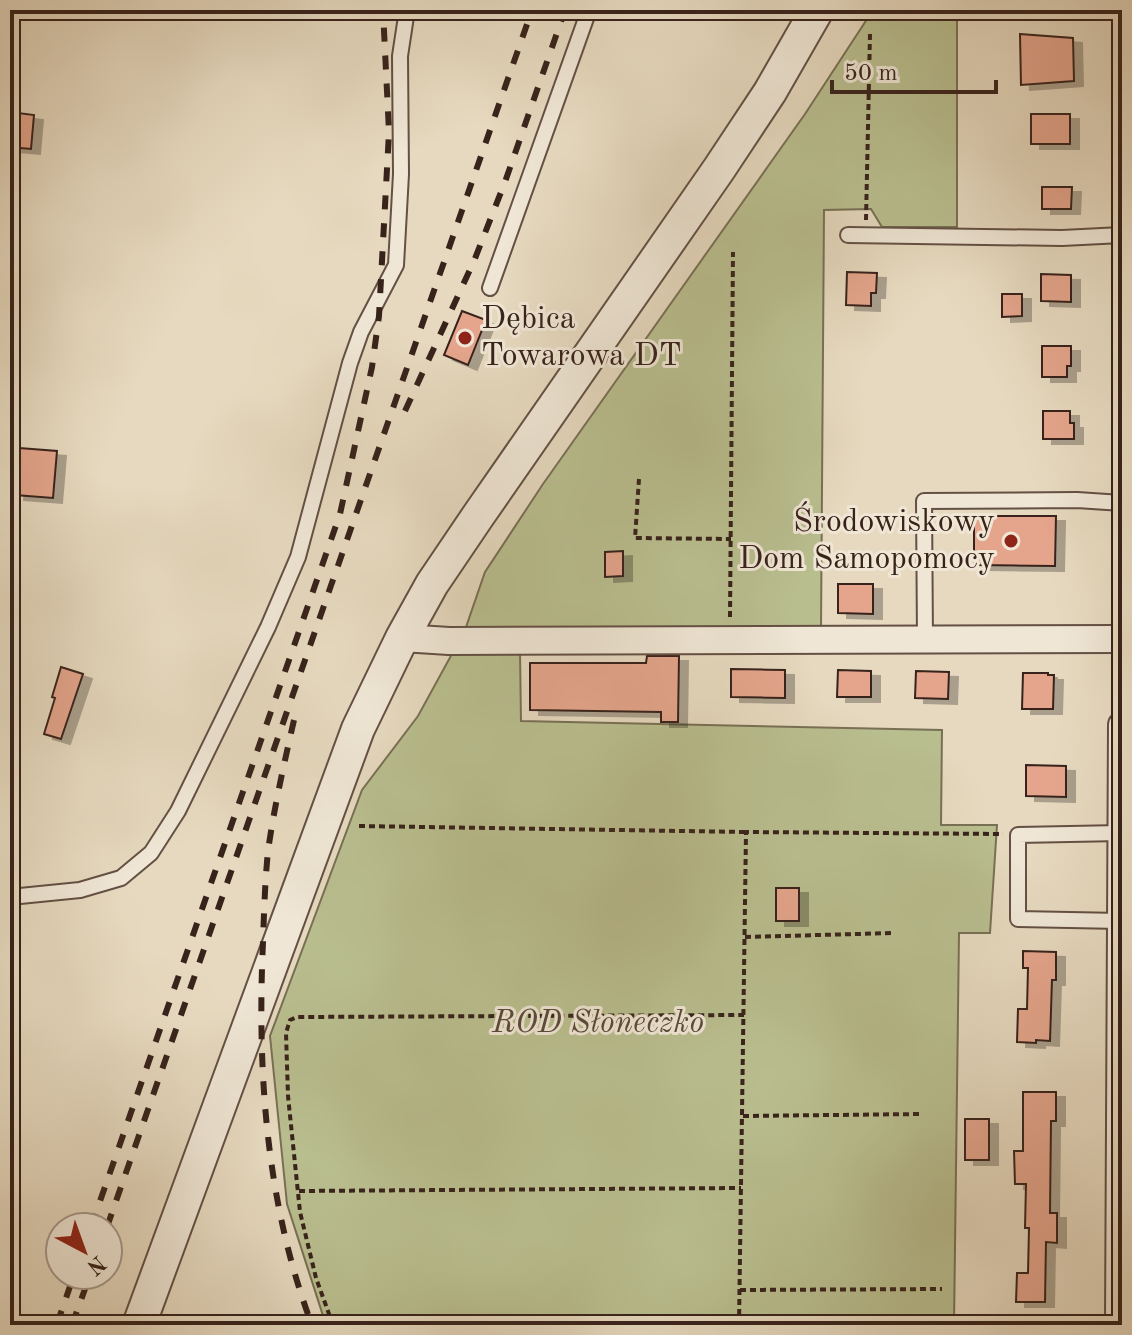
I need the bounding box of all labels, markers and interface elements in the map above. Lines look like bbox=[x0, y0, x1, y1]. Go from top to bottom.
scale bar bbox=[832, 44, 996, 94]
text: 50 m bbox=[844, 62, 898, 86]
place label: Dębica Towarowa DT bbox=[481, 304, 682, 373]
marker: Dębica Towarowa DT bbox=[456, 329, 474, 347]
place label: Środowiskowy Dom Samopomocy bbox=[738, 501, 995, 576]
marker: Środowiskowy Dom Samopomocy bbox=[1002, 532, 1020, 550]
park label: ROD Słoneczko bbox=[491, 1008, 704, 1040]
north arrow bbox=[44, 1211, 124, 1291]
text: N bbox=[82, 1251, 109, 1279]

